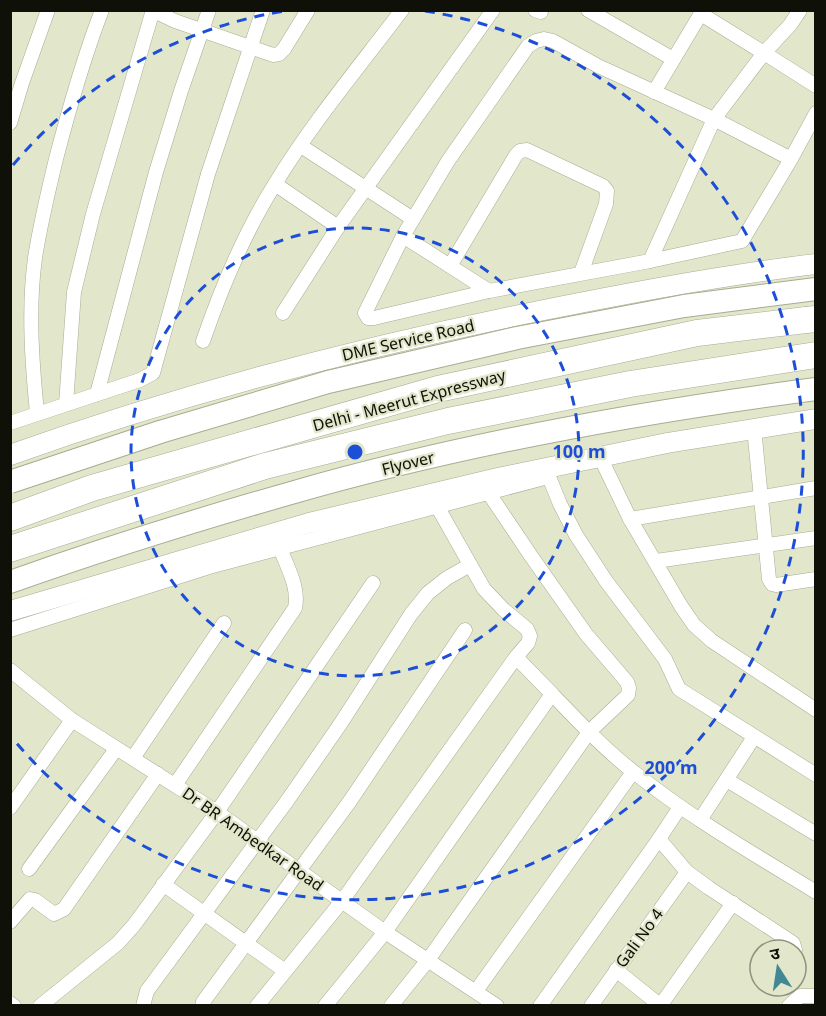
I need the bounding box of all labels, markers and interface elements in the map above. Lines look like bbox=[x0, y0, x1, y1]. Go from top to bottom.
street label: DME Service Road bbox=[340, 314, 476, 366]
street label: Delhi - Meerut Expressway bbox=[310, 363, 509, 436]
text: 100 m bbox=[552, 439, 606, 463]
centre of rings bbox=[345, 442, 365, 462]
street label: Flyover bbox=[379, 446, 437, 480]
text: 200 m bbox=[644, 755, 698, 779]
street label: Dr BR Ambedkar Road bbox=[178, 782, 328, 896]
street label: Gali No 4 bbox=[610, 904, 668, 972]
north arrow bbox=[748, 938, 808, 998]
text: उ bbox=[768, 941, 782, 965]

